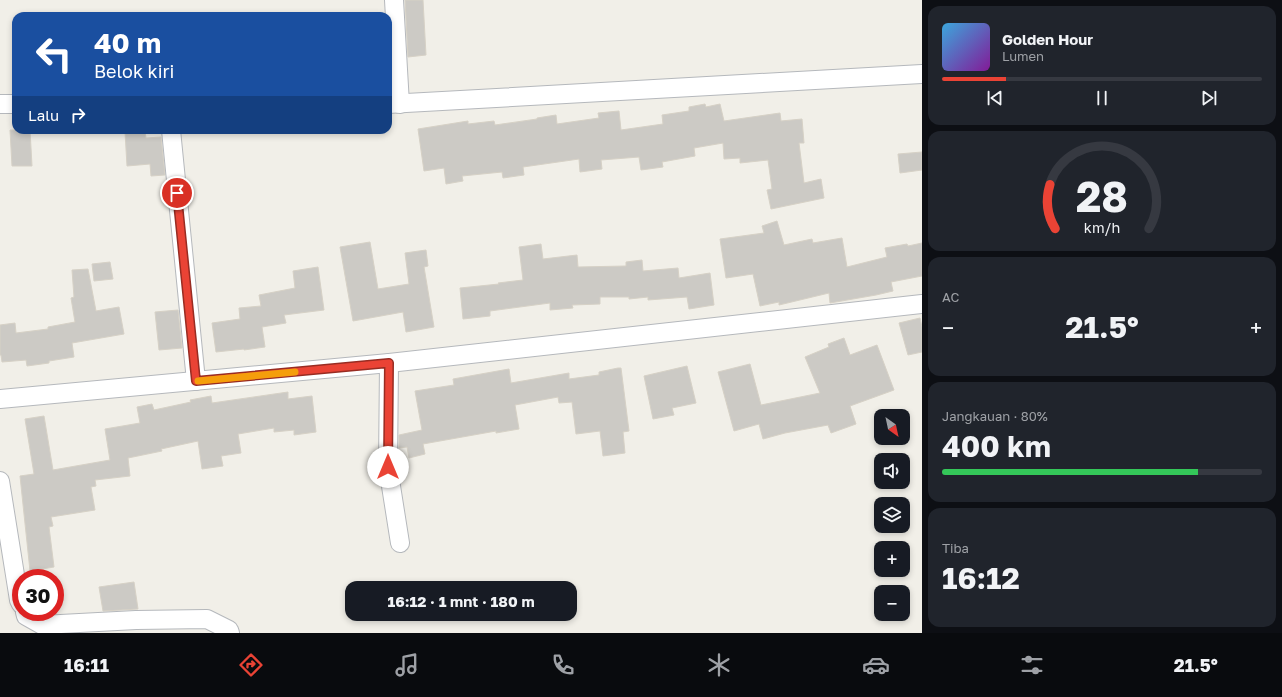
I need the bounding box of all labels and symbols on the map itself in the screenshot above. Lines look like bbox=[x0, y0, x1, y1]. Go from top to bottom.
pin bbox=[160, 176, 194, 210]
north arrow bbox=[874, 409, 910, 445]
position arrow bbox=[367, 446, 409, 488]
speed limit sign: 30 bbox=[12, 569, 64, 621]

